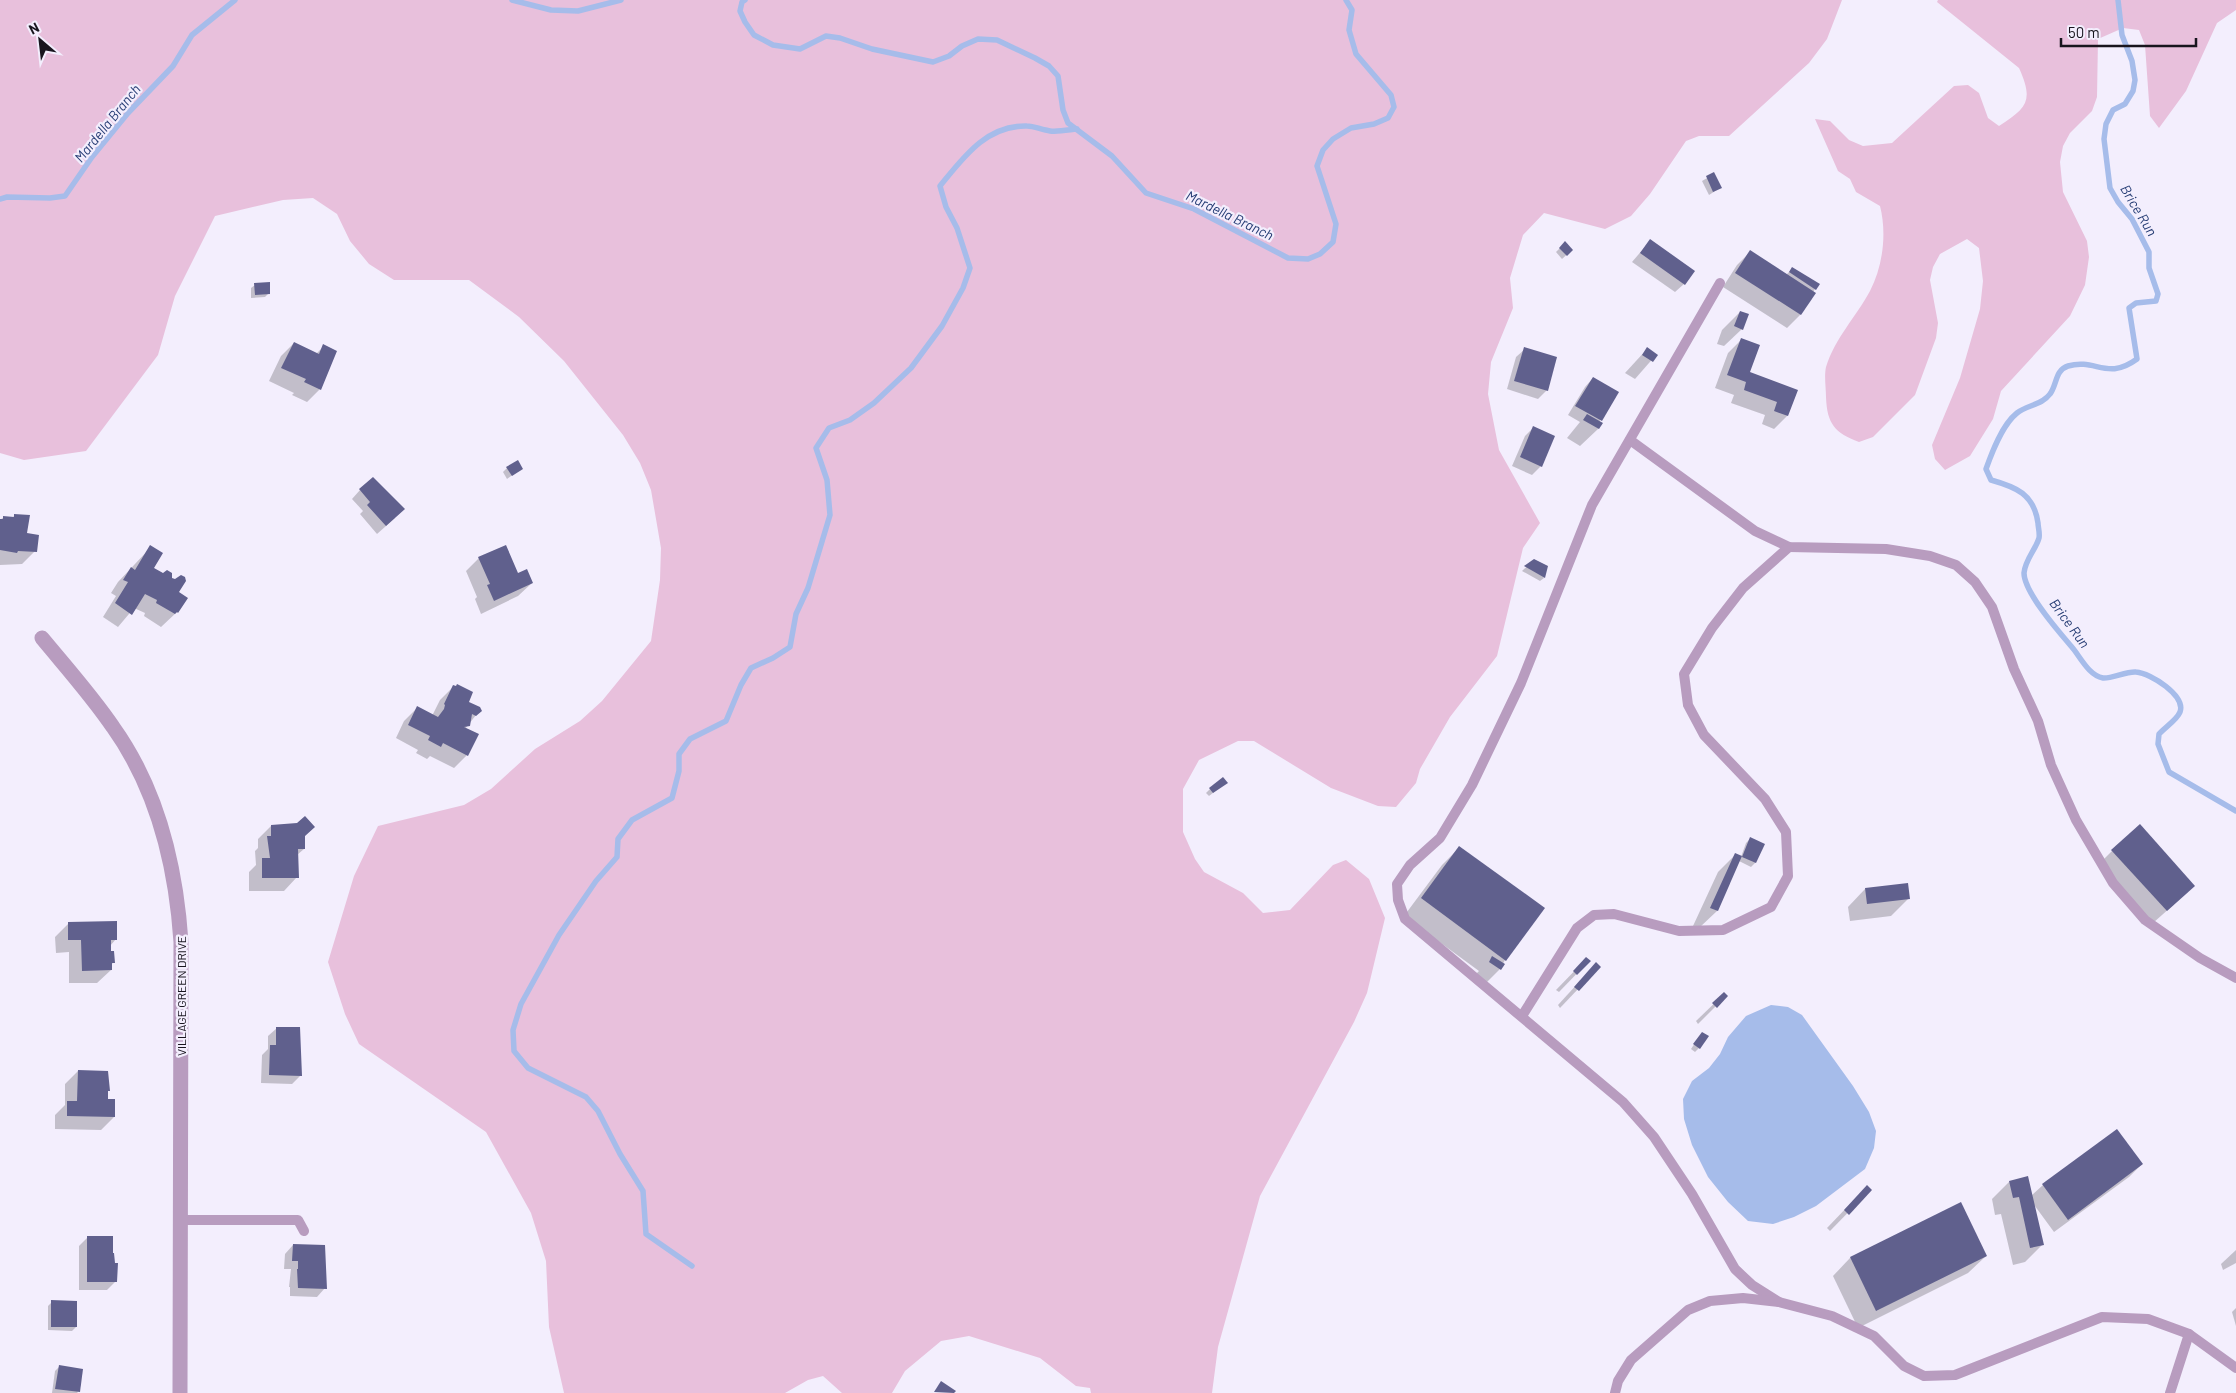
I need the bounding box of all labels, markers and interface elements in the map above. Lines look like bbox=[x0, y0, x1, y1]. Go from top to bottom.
north arrow bbox=[15, 15, 65, 65]
scale bar bbox=[2061, 15, 2196, 47]
text: N bbox=[26, 18, 42, 38]
text: 50 m bbox=[2068, 23, 2100, 41]
water label: Mardella Branch bbox=[70, 81, 144, 165]
water label: Brice Run bbox=[2117, 181, 2161, 239]
water label: Mardella Branch bbox=[1183, 186, 1277, 244]
water label: Brice Run bbox=[2046, 595, 2094, 651]
street label: VILLAGE GREEN DRIVE bbox=[174, 936, 188, 1056]

